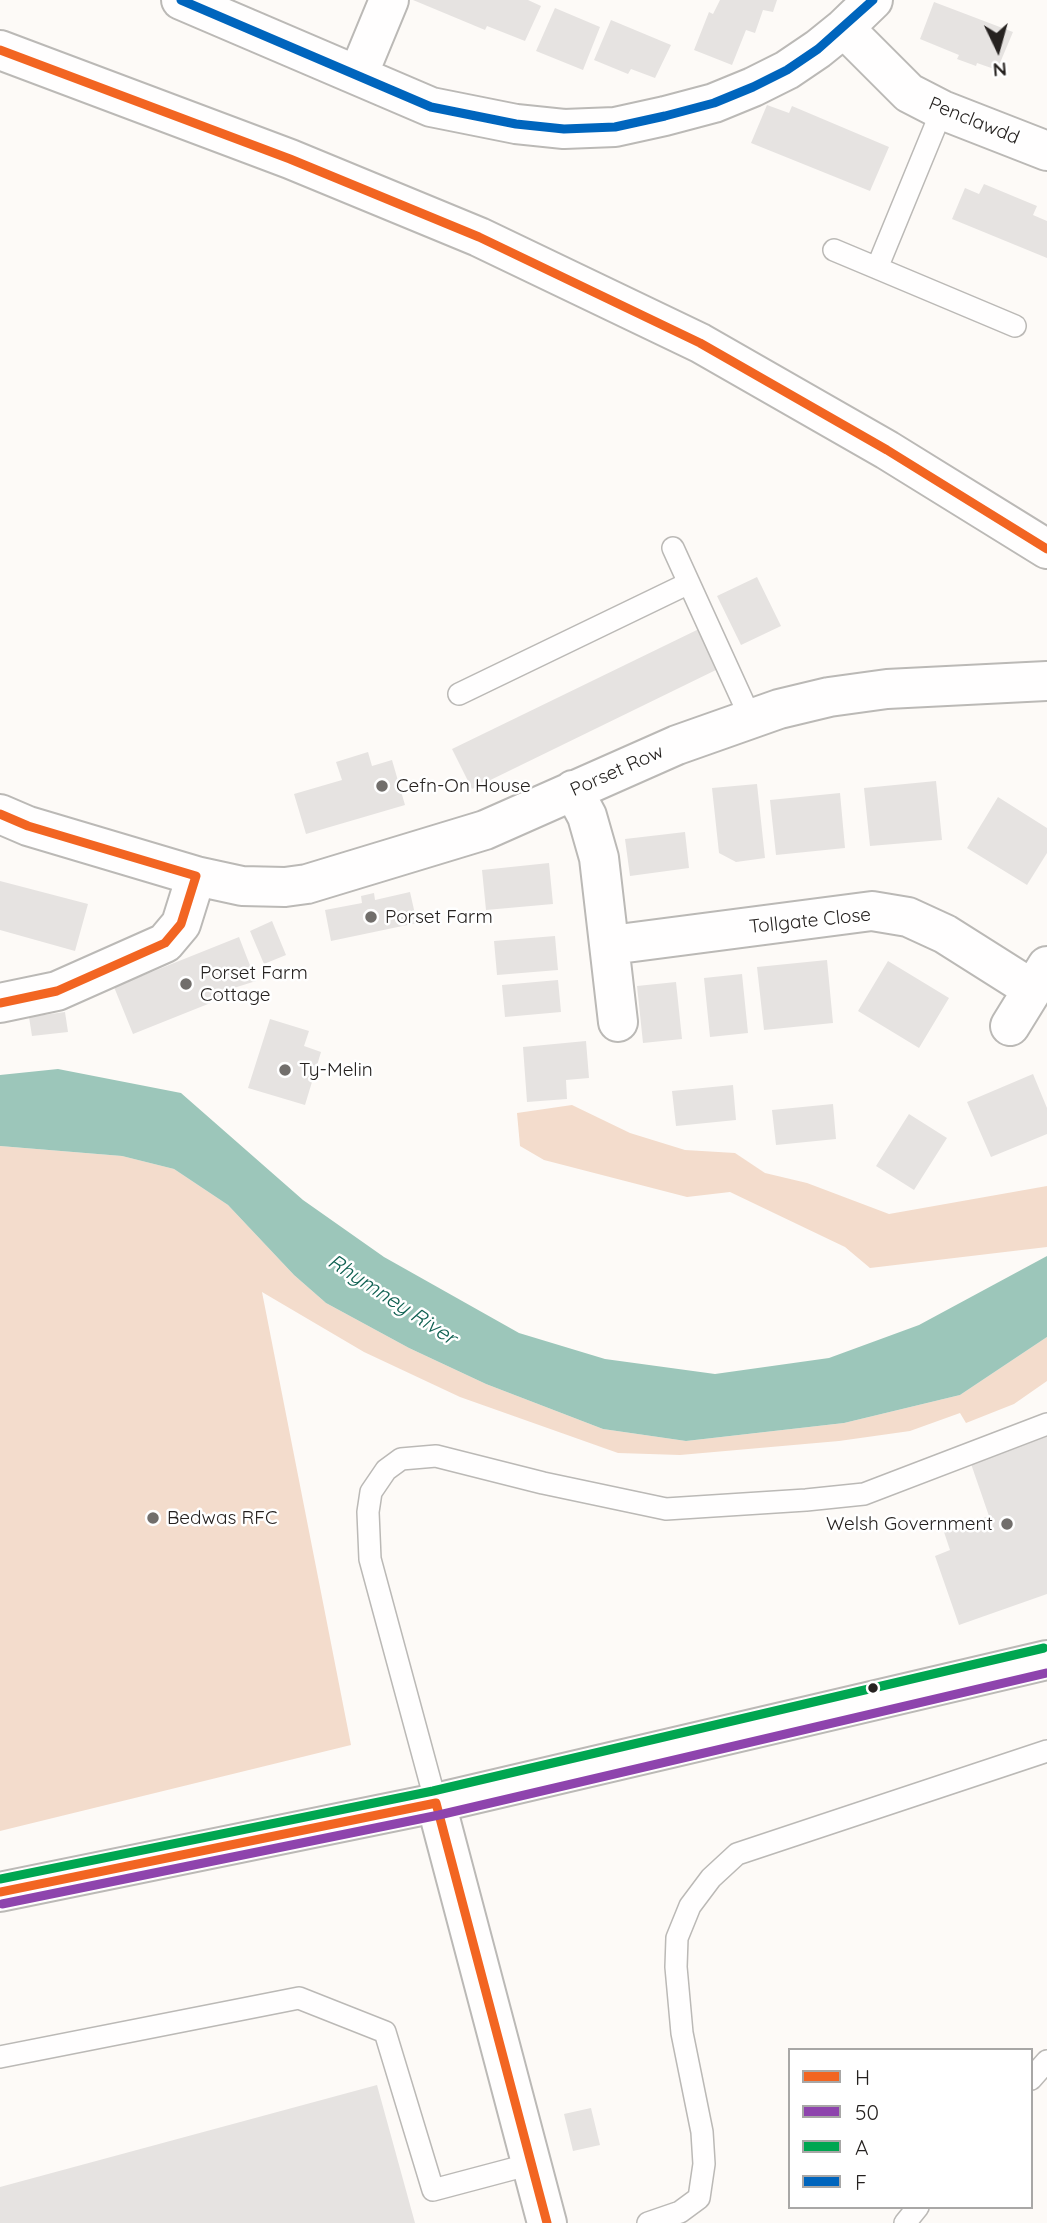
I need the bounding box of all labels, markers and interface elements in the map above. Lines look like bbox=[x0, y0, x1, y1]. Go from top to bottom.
north arrow bbox=[963, 14, 1033, 84]
text: N bbox=[992, 57, 1008, 82]
street label: Penclawdd bbox=[925, 92, 1023, 150]
street label: Porset Row bbox=[567, 740, 667, 802]
place label: Cefn-On House bbox=[396, 775, 531, 797]
marker: Cefn-On House bbox=[374, 778, 390, 794]
street label: Tollgate Close bbox=[748, 903, 872, 939]
place label: Porset Farm bbox=[385, 906, 493, 928]
marker: Porset Farm bbox=[363, 909, 379, 925]
place label: Porset Farm Cottage bbox=[200, 962, 308, 1006]
marker: Porset Farm Cottage bbox=[178, 976, 194, 992]
place label: Ty-Melin bbox=[299, 1059, 373, 1081]
marker: Ty-Melin bbox=[277, 1062, 293, 1078]
water label: Rhymney River bbox=[323, 1249, 461, 1351]
place label: Bedwas RFC bbox=[167, 1507, 277, 1529]
marker: Bedwas RFC bbox=[145, 1510, 161, 1526]
place label: Welsh Government bbox=[826, 1513, 993, 1535]
marker: Welsh Government bbox=[999, 1516, 1015, 1532]
unlabelled marker bbox=[866, 1681, 880, 1695]
legend bbox=[788, 2048, 1033, 2209]
text: H bbox=[855, 2064, 870, 2090]
text: 50 bbox=[855, 2099, 879, 2125]
text: A bbox=[855, 2134, 869, 2160]
text: F bbox=[855, 2169, 867, 2195]

